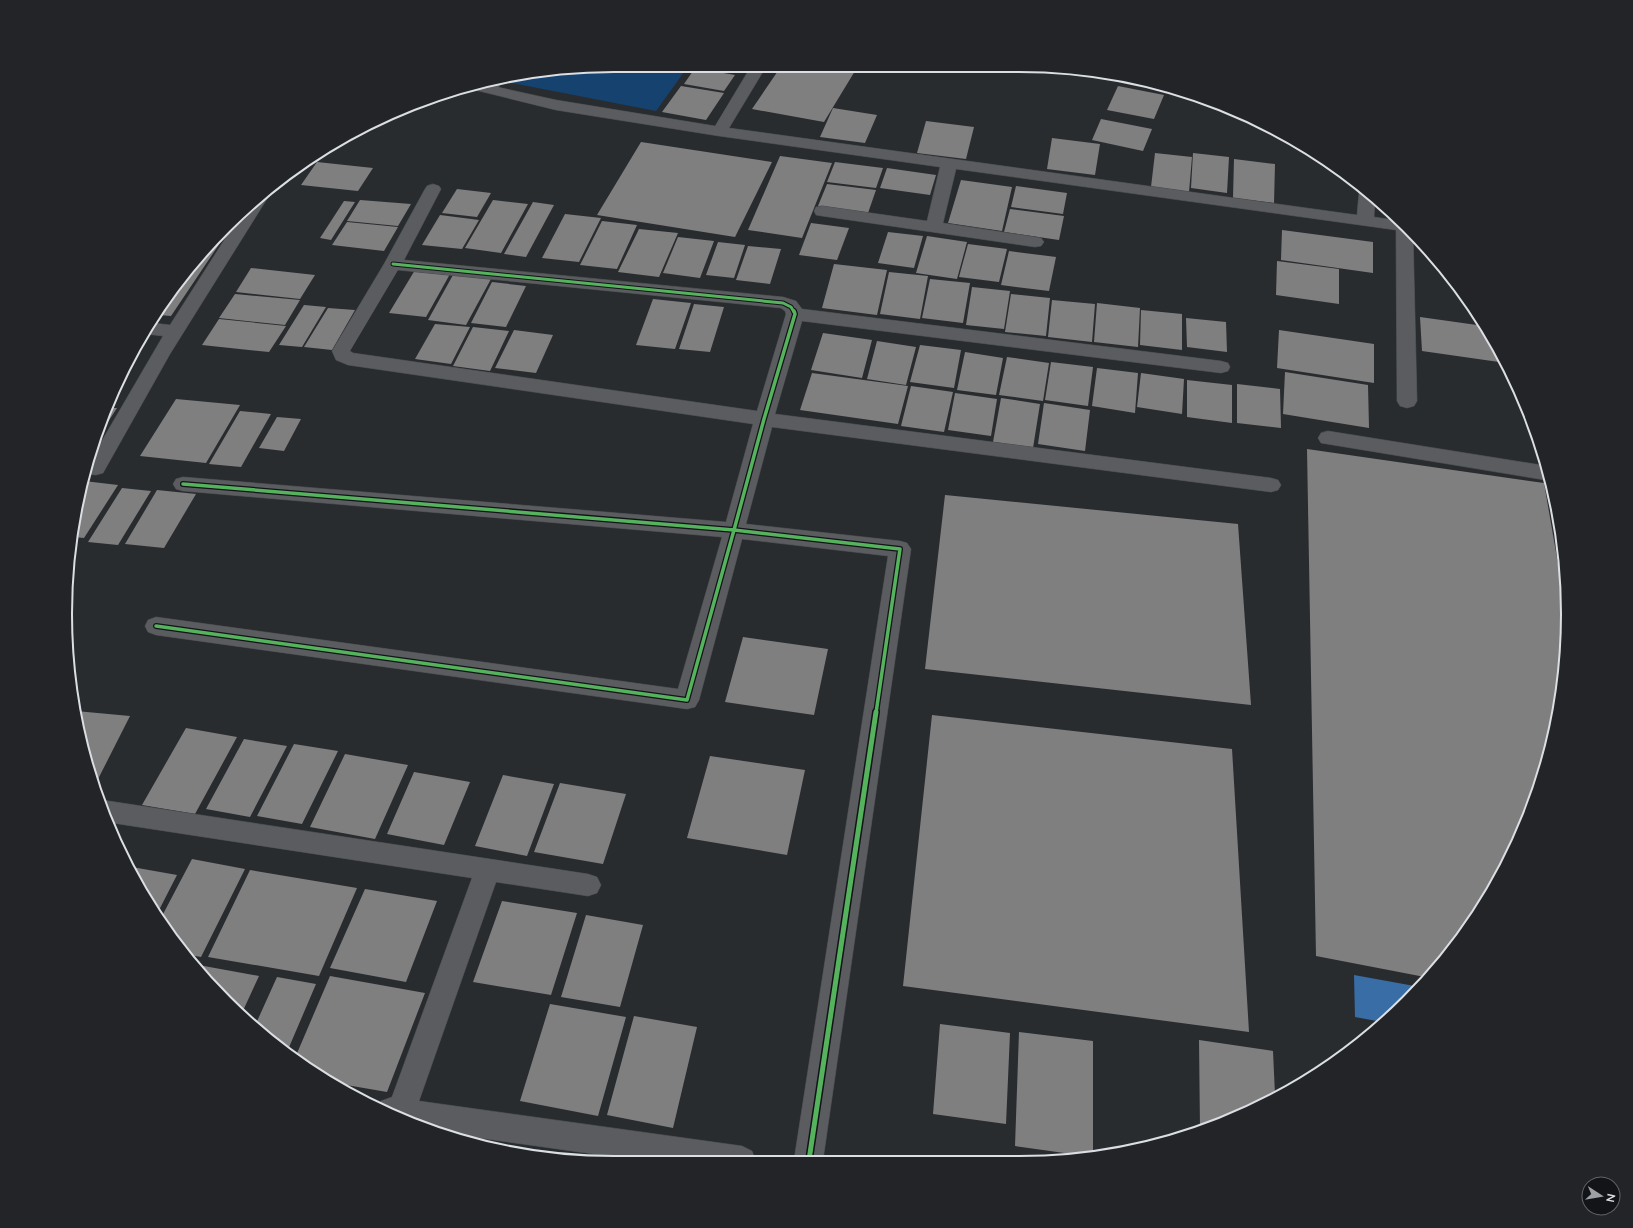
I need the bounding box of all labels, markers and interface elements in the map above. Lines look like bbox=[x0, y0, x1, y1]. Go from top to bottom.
north arrow bbox=[1581, 1176, 1621, 1216]
text: N bbox=[1604, 1193, 1619, 1204]

